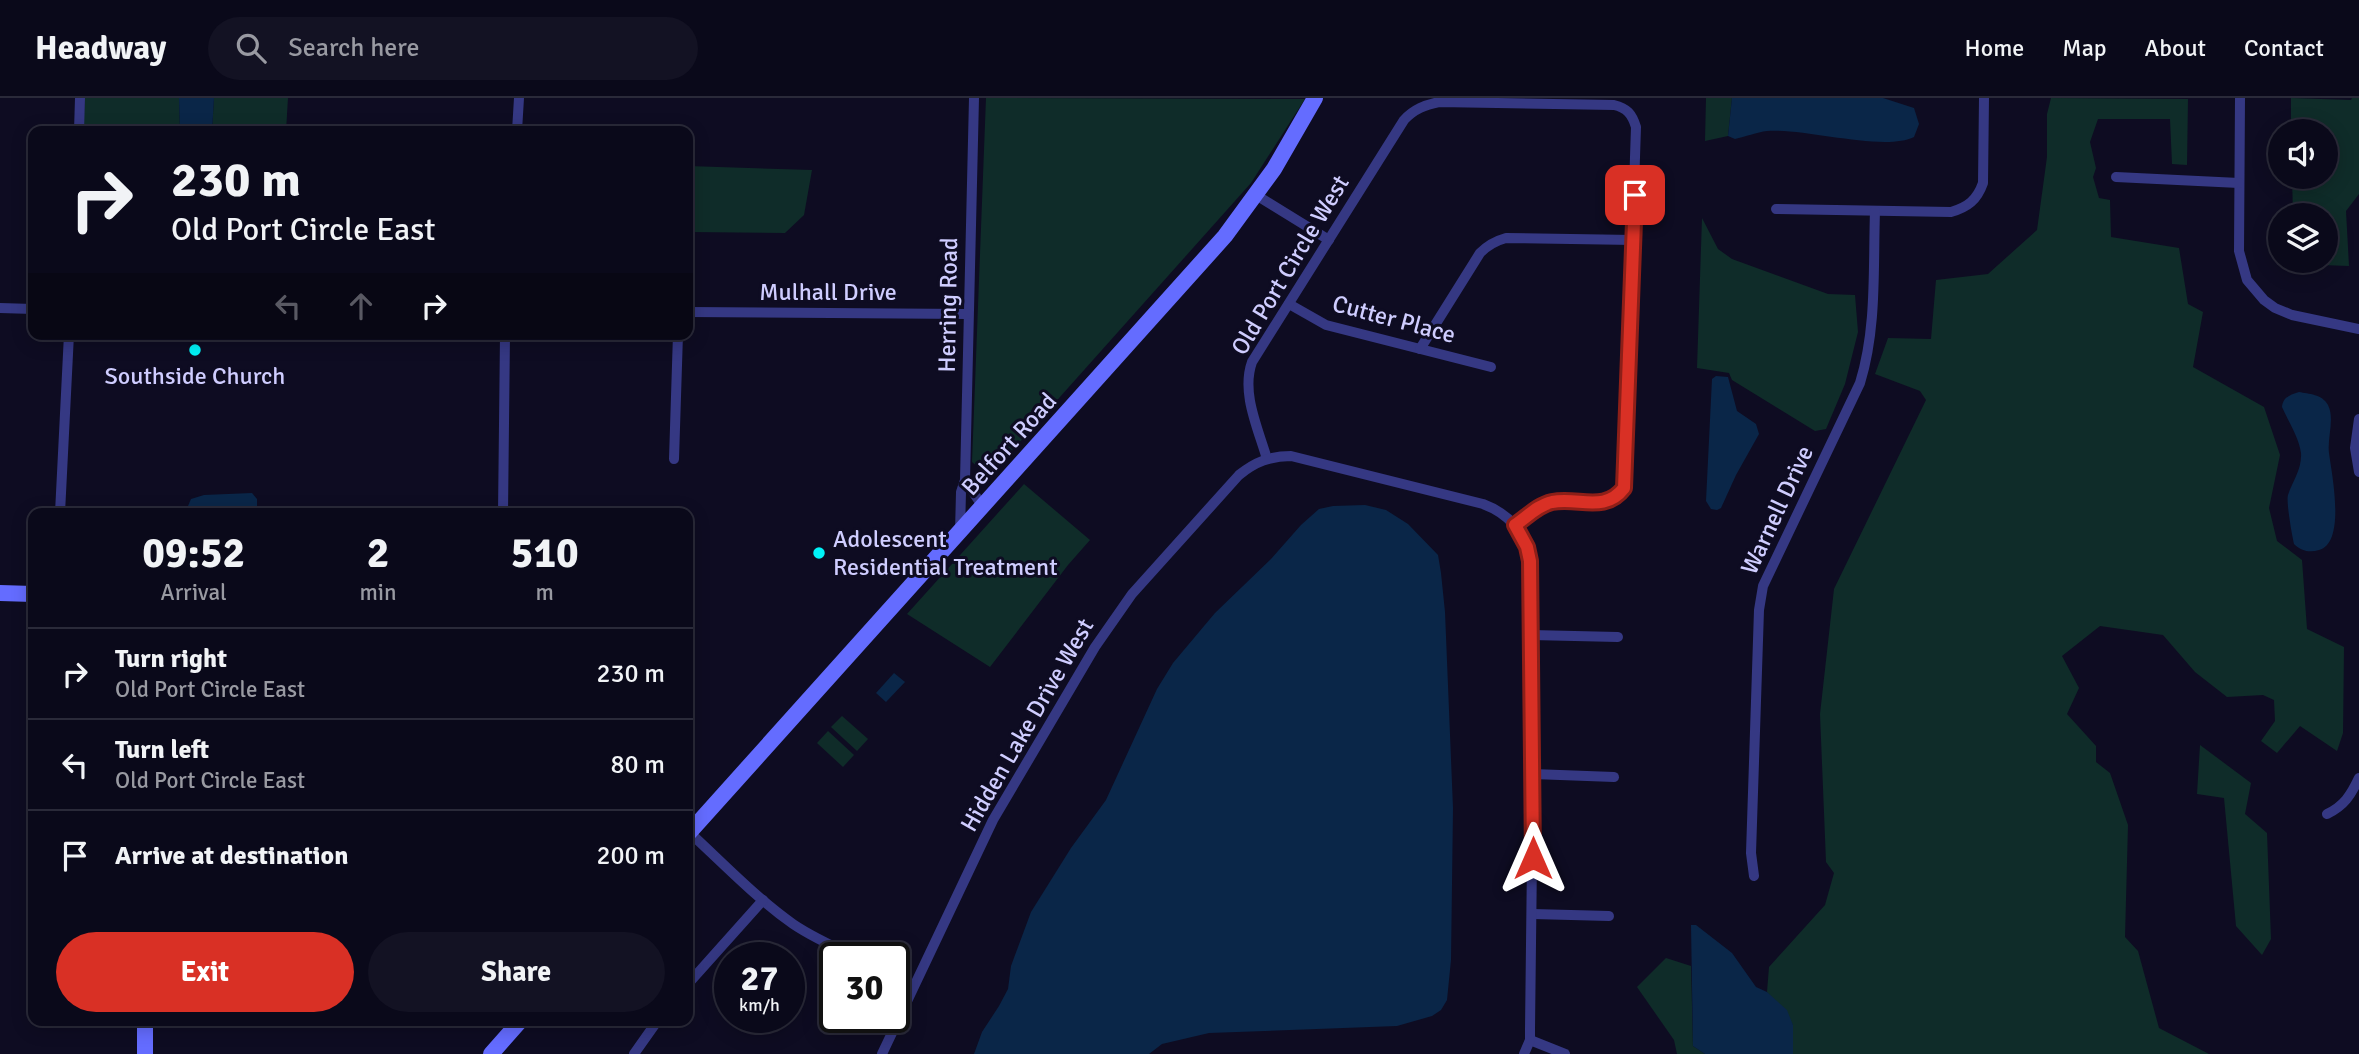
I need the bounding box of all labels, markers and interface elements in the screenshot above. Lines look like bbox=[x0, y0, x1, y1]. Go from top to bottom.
search box bbox=[208, 17, 698, 80]
text: Headway bbox=[35, 28, 166, 69]
icon: search bbox=[232, 29, 270, 67]
text: Search here bbox=[288, 32, 419, 64]
text: Home bbox=[1964, 33, 2024, 63]
text: Map bbox=[2062, 33, 2107, 63]
text: About bbox=[2145, 33, 2206, 63]
text: Contact bbox=[2244, 33, 2324, 63]
map controls bbox=[2268, 119, 2338, 273]
button: sound bbox=[2268, 119, 2338, 189]
text: 230 m bbox=[171, 150, 301, 210]
icon: right bbox=[56, 154, 147, 245]
pin bbox=[1605, 165, 1665, 225]
street label: Old Port Circle West bbox=[1225, 170, 1355, 360]
icon: arrive bbox=[1616, 176, 1654, 214]
button: layers bbox=[2268, 203, 2338, 273]
text: Old Port Circle East bbox=[171, 210, 436, 249]
street label: Herring Road bbox=[932, 237, 964, 373]
street label: Mulhall Drive bbox=[759, 277, 897, 307]
icon: left bbox=[269, 287, 307, 325]
icon: ahead bbox=[342, 287, 380, 325]
icon: right bbox=[415, 287, 453, 325]
street label: Cutter Place bbox=[1329, 288, 1459, 350]
marker: Southside Church bbox=[187, 342, 203, 358]
place label: Southside Church bbox=[105, 361, 285, 391]
street label: Belfort Road bbox=[955, 386, 1063, 502]
street label: Warnell Drive bbox=[1734, 441, 1820, 579]
place label: Adolescent Residential Treatment bbox=[833, 524, 1058, 582]
text: 09:52 bbox=[142, 528, 245, 579]
text: 2 bbox=[367, 528, 389, 579]
text: 510 bbox=[511, 528, 579, 579]
marker: Adolescent Residential Treatment bbox=[811, 545, 827, 561]
text: Arrival bbox=[161, 578, 227, 607]
text: min bbox=[359, 578, 397, 607]
text: m bbox=[536, 578, 554, 607]
street label: Hidden Lake Drive West bbox=[954, 613, 1100, 837]
text: Turn right bbox=[115, 643, 227, 675]
icon: right bbox=[56, 655, 94, 693]
text: 230 m bbox=[596, 658, 665, 690]
text: Old Port Circle East bbox=[115, 675, 305, 704]
text: Turn left bbox=[115, 734, 209, 766]
icon: left bbox=[56, 746, 94, 784]
text: 80 m bbox=[610, 749, 665, 781]
text: Old Port Circle East bbox=[115, 766, 305, 795]
position arrow bbox=[1496, 821, 1570, 895]
icon: arrive bbox=[56, 837, 94, 875]
text: Arrive at destination bbox=[115, 840, 348, 872]
text: 200 m bbox=[596, 840, 665, 872]
button: Exit bbox=[56, 932, 354, 1012]
button: Share bbox=[368, 932, 665, 1012]
speed limit sign: 30 bbox=[819, 942, 910, 1033]
text: 27 bbox=[741, 957, 778, 1000]
text: km/h bbox=[739, 994, 780, 1016]

